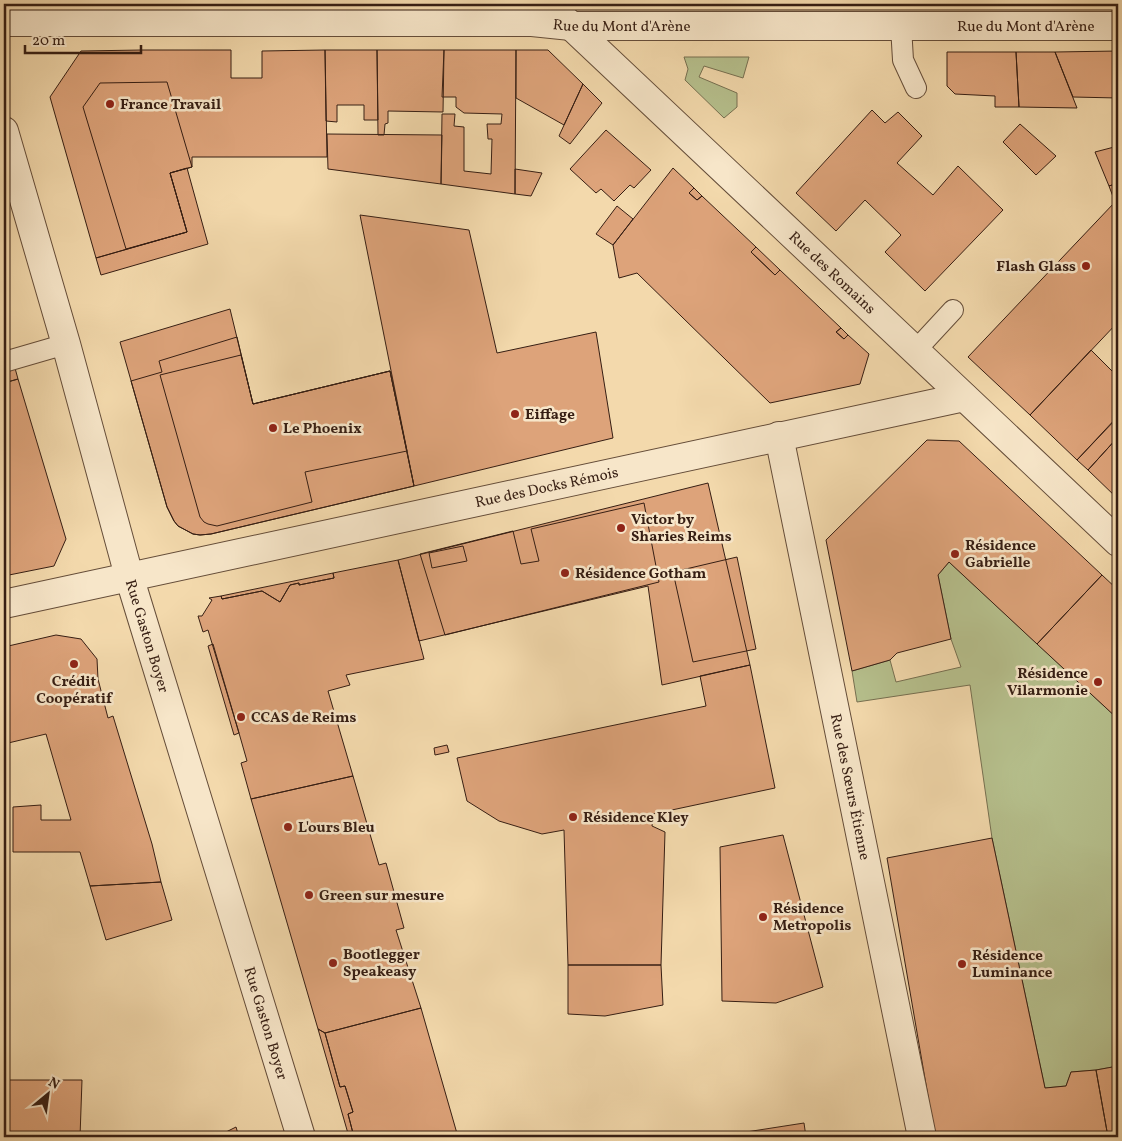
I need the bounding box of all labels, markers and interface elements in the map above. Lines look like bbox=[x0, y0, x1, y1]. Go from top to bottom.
street label: Rue du Mont d'Arène bbox=[552, 15, 691, 38]
street label: Rue du Mont d'Arène bbox=[957, 17, 1095, 38]
scale bar bbox=[25, 22, 141, 54]
text: 20 m bbox=[32, 31, 65, 52]
place label: France Travail bbox=[120, 95, 221, 116]
marker: France Travail bbox=[104, 98, 116, 110]
street label: Rue des Romains bbox=[783, 227, 879, 320]
place label: Flash Glass bbox=[996, 257, 1076, 278]
marker: Flash Glass bbox=[1080, 260, 1092, 272]
place label: Eiffage bbox=[525, 405, 575, 426]
marker: Eiffage bbox=[509, 408, 521, 420]
place label: Le Phoenix bbox=[283, 419, 362, 440]
marker: Le Phoenix bbox=[267, 422, 279, 434]
street label: Rue des Docks Rémois bbox=[473, 463, 620, 514]
place label: Victor by Sharies Reims bbox=[631, 510, 732, 548]
marker: Victor by Sharies Reims bbox=[615, 522, 627, 534]
place label: Résidence Gabrielle bbox=[965, 536, 1036, 574]
marker: Résidence Gabrielle bbox=[949, 548, 961, 560]
place label: Résidence Gotham bbox=[575, 564, 707, 585]
marker: Résidence Gotham bbox=[559, 567, 571, 579]
street label: Rue Gaston Boyer bbox=[119, 577, 173, 696]
marker: Crédit Coopératif bbox=[68, 658, 80, 670]
place label: Résidence Vilarmonie bbox=[1007, 664, 1088, 702]
place label: Crédit Coopératif bbox=[36, 672, 113, 710]
marker: Résidence Vilarmonie bbox=[1092, 676, 1104, 688]
place label: CCAS de Reims bbox=[251, 708, 357, 729]
marker: CCAS de Reims bbox=[235, 711, 247, 723]
street label: Rue des Sœurs Étienne bbox=[824, 712, 874, 862]
place label: Résidence Kley bbox=[583, 808, 689, 829]
marker: Résidence Kley bbox=[567, 811, 579, 823]
place label: L'ours Bleu bbox=[298, 818, 375, 839]
marker: L'ours Bleu bbox=[282, 821, 294, 833]
place label: Green sur mesure bbox=[319, 886, 444, 907]
marker: Green sur mesure bbox=[303, 889, 315, 901]
place label: Résidence Metropolis bbox=[773, 899, 851, 937]
marker: Résidence Metropolis bbox=[757, 911, 769, 923]
place label: Bootlegger Speakeasy bbox=[343, 945, 420, 983]
place label: Résidence Luminance bbox=[972, 946, 1053, 984]
marker: Bootlegger Speakeasy bbox=[327, 957, 339, 969]
marker: Résidence Luminance bbox=[956, 958, 968, 970]
street label: Rue Gaston Boyer bbox=[237, 964, 292, 1083]
north arrow bbox=[22, 1068, 72, 1118]
text: N bbox=[45, 1073, 63, 1095]

